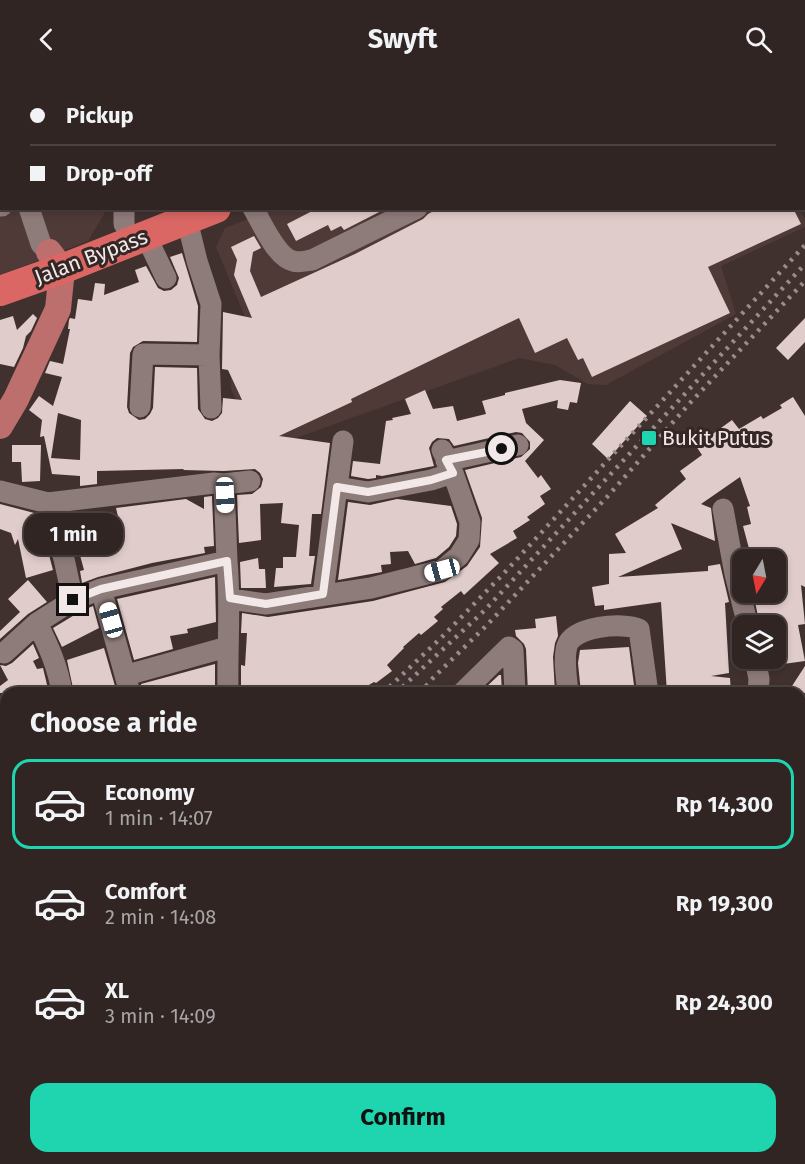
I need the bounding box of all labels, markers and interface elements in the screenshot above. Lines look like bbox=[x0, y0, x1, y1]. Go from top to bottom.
icon: back bbox=[30, 23, 63, 56]
text: Swyft bbox=[368, 23, 437, 55]
icon: search bbox=[742, 23, 775, 56]
text: Pickup bbox=[66, 102, 134, 129]
text: Drop-off bbox=[66, 160, 152, 187]
street label: Jalan Bypass bbox=[31, 223, 151, 290]
place label: Bukit Putus bbox=[662, 425, 770, 451]
marker: Bukit Putus bbox=[640, 429, 658, 447]
route start bbox=[488, 435, 515, 462]
car bbox=[215, 477, 235, 513]
callout: 1 min bbox=[23, 513, 122, 555]
text: 1 min bbox=[49, 522, 98, 546]
north arrow bbox=[732, 549, 786, 603]
map controls bbox=[732, 549, 786, 669]
car bbox=[422, 557, 462, 583]
route end bbox=[59, 586, 86, 613]
car bbox=[97, 600, 125, 640]
button: layers bbox=[732, 615, 786, 669]
text: Choose a ride bbox=[30, 707, 197, 739]
icon: car bbox=[33, 777, 87, 831]
text: Economy bbox=[105, 779, 194, 806]
text: Rp 14,300 bbox=[676, 791, 773, 818]
text: 1 min · 14:07 bbox=[105, 806, 213, 830]
icon: car bbox=[33, 876, 87, 930]
text: Comfort bbox=[105, 878, 186, 905]
text: Rp 19,300 bbox=[676, 890, 773, 917]
text: 2 min · 14:08 bbox=[105, 905, 216, 929]
icon: car bbox=[33, 975, 87, 1029]
text: XL bbox=[105, 977, 129, 1004]
text: Rp 24,300 bbox=[675, 989, 773, 1016]
text: 3 min · 14:09 bbox=[105, 1004, 216, 1028]
button: Confirm bbox=[30, 1083, 776, 1152]

